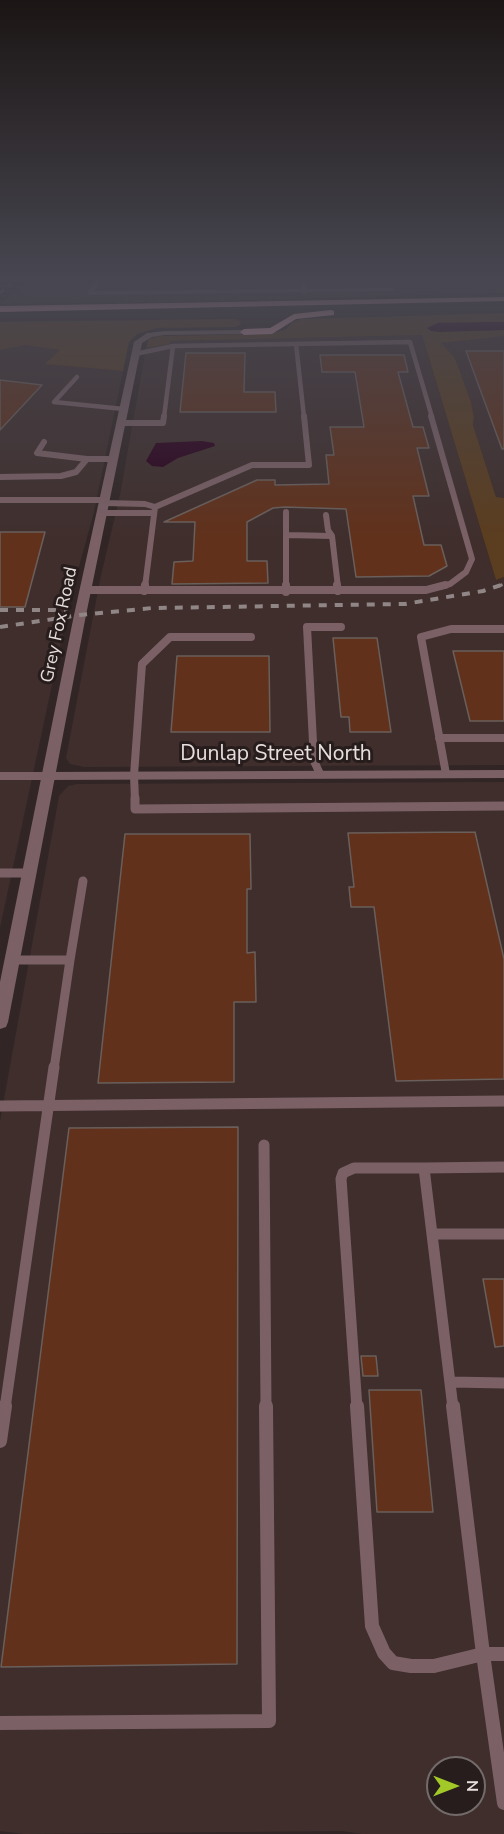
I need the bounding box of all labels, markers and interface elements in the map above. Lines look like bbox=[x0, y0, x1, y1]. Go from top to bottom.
street label: Grey Fox Road bbox=[37, 565, 83, 685]
street label: Dunlap Street North bbox=[180, 742, 372, 768]
north arrow bbox=[426, 1756, 486, 1816]
text: N bbox=[461, 1780, 483, 1792]

